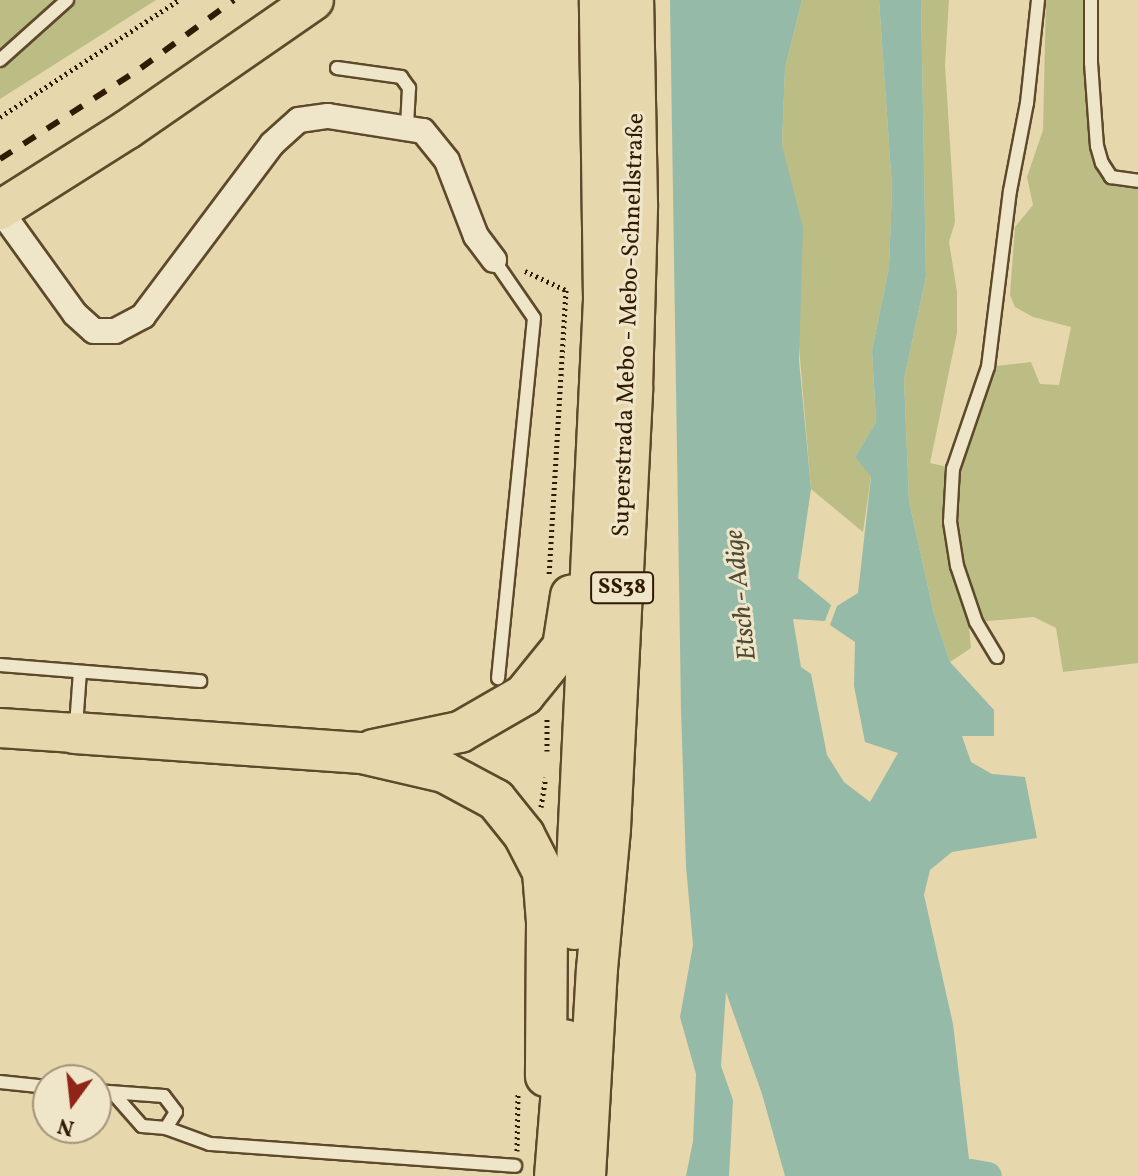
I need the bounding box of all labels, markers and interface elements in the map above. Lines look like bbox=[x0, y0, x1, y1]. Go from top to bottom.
street label: Superstrada Mebo - Mebo-Schnellstraße bbox=[608, 112, 652, 538]
water label: Etsch - Adige bbox=[720, 528, 764, 662]
road number: SS38 bbox=[590, 570, 654, 606]
north arrow bbox=[32, 1064, 112, 1144]
text: N bbox=[54, 1109, 78, 1143]

